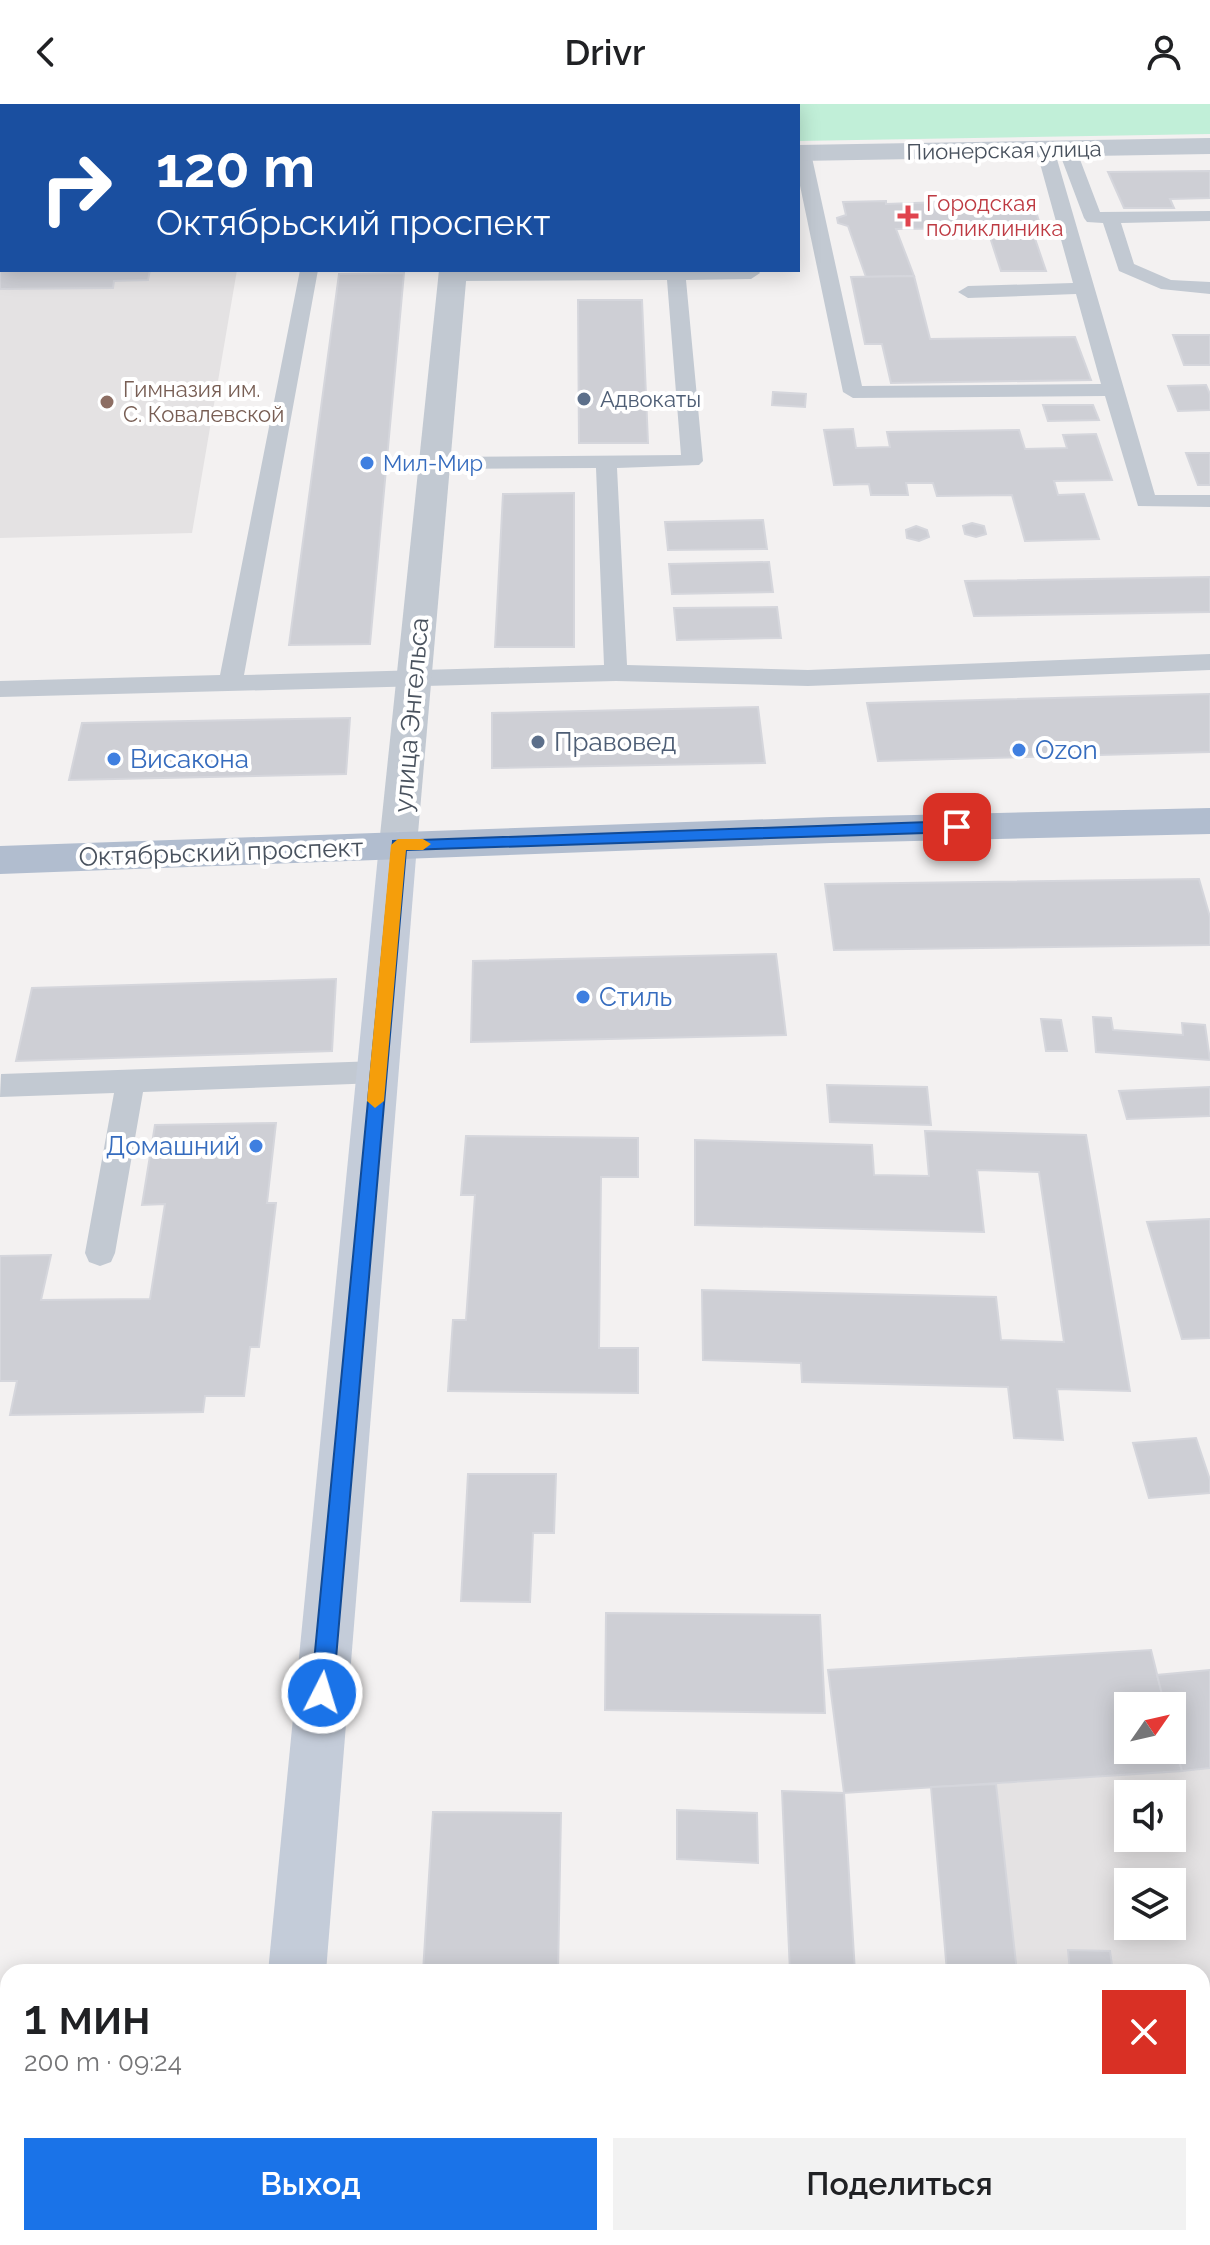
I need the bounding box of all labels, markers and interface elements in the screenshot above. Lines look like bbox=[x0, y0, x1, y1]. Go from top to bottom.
icon: back bbox=[24, 30, 68, 74]
icon: person bbox=[1142, 30, 1186, 74]
text: Drivr bbox=[565, 31, 645, 73]
text: 120 m bbox=[156, 134, 315, 200]
street label: Пионерская улица bbox=[906, 135, 1102, 165]
icon: right bbox=[24, 136, 128, 240]
place label: Городская поликлиника bbox=[926, 190, 1063, 241]
text: Октябрьский проспект bbox=[156, 201, 551, 243]
marker: Городская поликлиника bbox=[897, 205, 919, 227]
place label: Гимназия им. С. Ковалевской bbox=[123, 376, 284, 427]
place label: Адвокаты bbox=[600, 386, 701, 412]
marker: Адвокаты bbox=[575, 390, 593, 408]
marker: Гимназия им. С. Ковалевской bbox=[98, 393, 116, 411]
place label: Мил-Мир bbox=[383, 450, 483, 476]
marker: Мил-Мир bbox=[358, 454, 376, 472]
street label: улица Энгельса bbox=[388, 616, 434, 814]
place label: Правовед bbox=[554, 727, 676, 757]
marker: Правовед bbox=[529, 733, 547, 751]
place label: Ozon bbox=[1035, 735, 1098, 765]
marker: Ozon bbox=[1010, 741, 1028, 759]
place label: Висакона bbox=[130, 744, 249, 774]
marker: Висакона bbox=[105, 750, 123, 768]
pin bbox=[923, 793, 991, 861]
icon: arrive bbox=[935, 805, 979, 849]
street label: Октябрьский проспект bbox=[78, 832, 364, 872]
place label: Стиль bbox=[599, 982, 672, 1012]
marker: Стиль bbox=[574, 988, 592, 1006]
place label: Домашний bbox=[106, 1131, 240, 1161]
marker: Домашний bbox=[247, 1137, 265, 1155]
position arrow bbox=[280, 1651, 364, 1735]
north arrow bbox=[1114, 1692, 1186, 1764]
map controls bbox=[1114, 1692, 1186, 1940]
button: sound bbox=[1114, 1780, 1186, 1852]
button: layers bbox=[1114, 1868, 1186, 1940]
text: 1 мин bbox=[24, 1989, 151, 2045]
button: close bbox=[1102, 1990, 1186, 2074]
text: 200 m · 09:24 bbox=[24, 2047, 182, 2077]
button: Выход bbox=[24, 2138, 597, 2230]
button: Поделиться bbox=[613, 2138, 1186, 2230]

